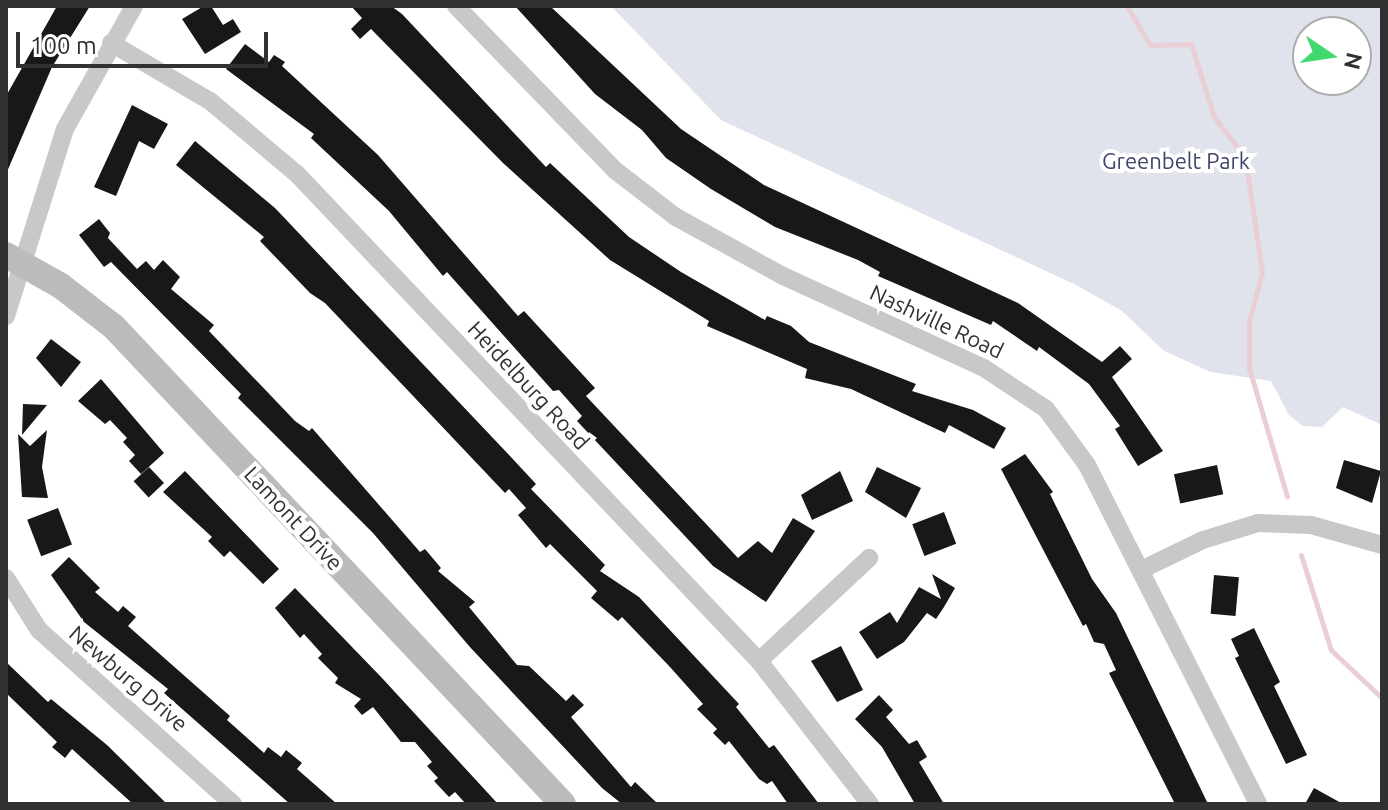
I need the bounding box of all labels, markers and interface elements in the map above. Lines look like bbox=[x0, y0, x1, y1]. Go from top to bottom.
scale bar bbox=[20, 16, 272, 66]
north arrow bbox=[1292, 16, 1372, 96]
text: 100 m bbox=[30, 32, 97, 59]
text: N bbox=[1340, 50, 1368, 72]
park label: Greenbelt Park bbox=[1102, 148, 1250, 174]
street label: Nashville Road bbox=[866, 278, 1008, 364]
street label: Heidelburg Road bbox=[463, 315, 595, 455]
street label: Lamont Drive bbox=[239, 460, 349, 576]
street label: Newburg Drive bbox=[64, 619, 194, 737]

